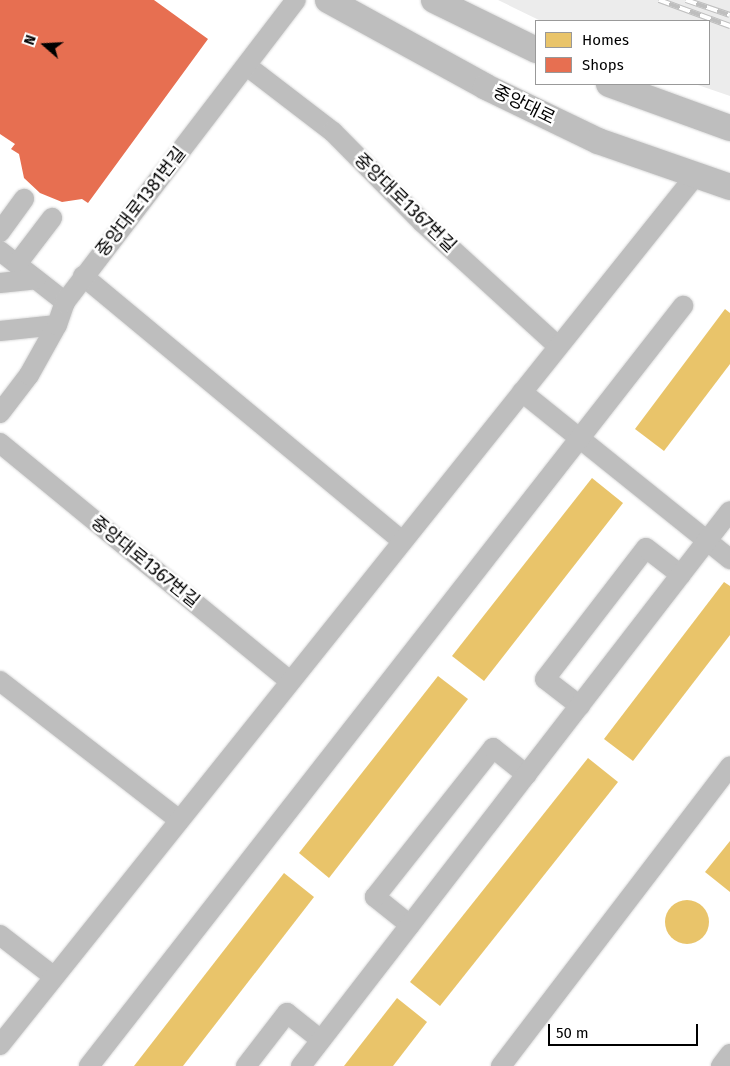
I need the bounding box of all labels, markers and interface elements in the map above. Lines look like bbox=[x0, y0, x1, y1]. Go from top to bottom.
north arrow bbox=[20, 20, 70, 70]
legend bbox=[535, 20, 710, 85]
text: Homes bbox=[582, 31, 629, 49]
text: N bbox=[21, 33, 40, 47]
text: Shops bbox=[582, 56, 624, 74]
street label: 중앙대로 bbox=[489, 81, 559, 129]
street label: 중앙대로1381번길 bbox=[91, 143, 191, 261]
street label: 중앙대로1367번길 bbox=[350, 149, 460, 257]
street label: 중앙대로1367번길 bbox=[86, 512, 204, 612]
scale bar bbox=[550, 1014, 700, 1046]
text: 50 m bbox=[556, 1024, 589, 1042]

